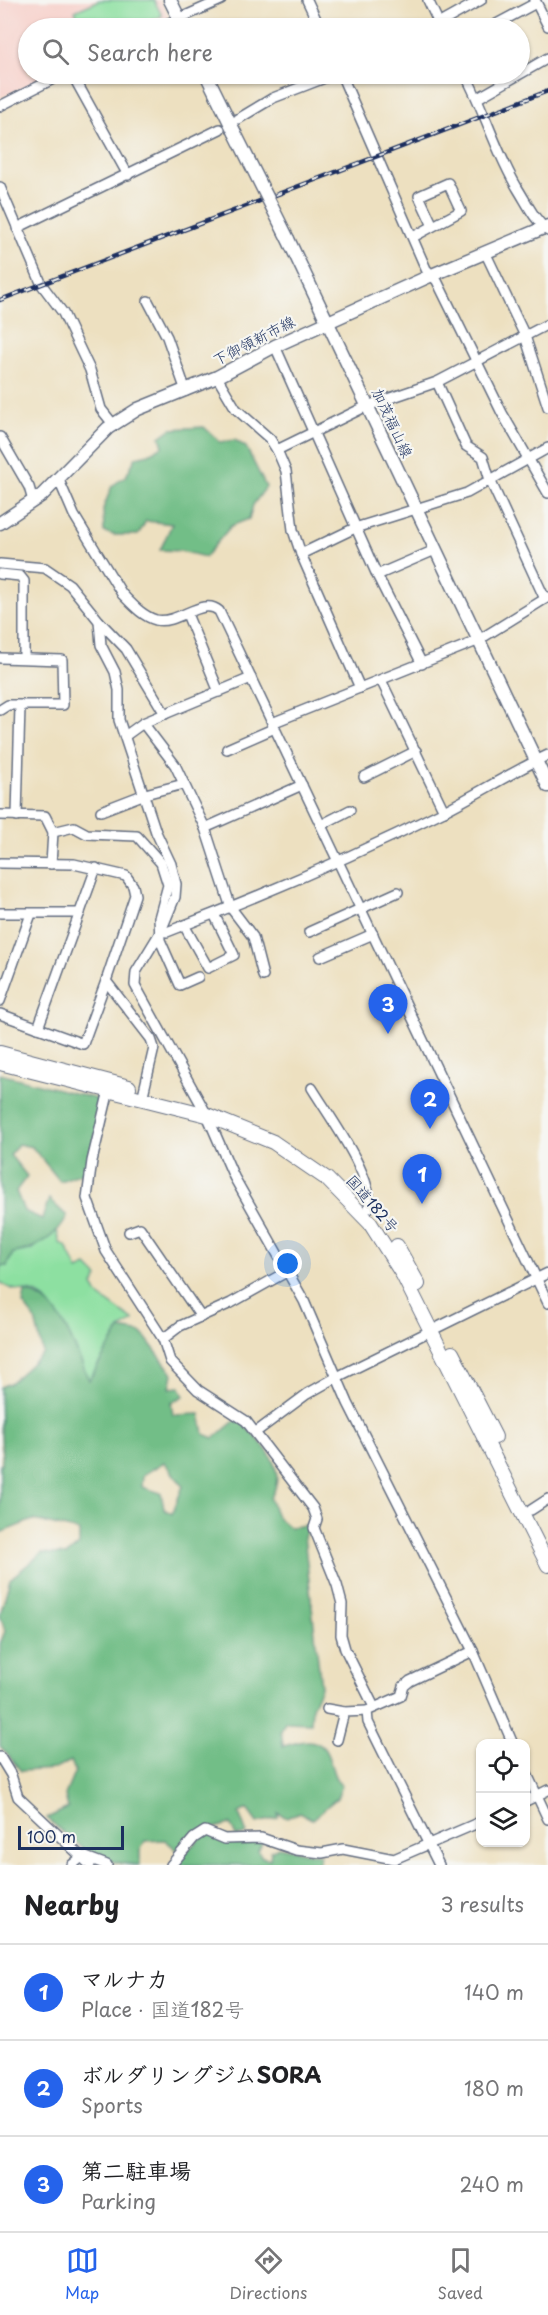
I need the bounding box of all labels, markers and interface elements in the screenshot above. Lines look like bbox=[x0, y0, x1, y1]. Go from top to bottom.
search box bbox=[18, 18, 530, 84]
icon: search bbox=[39, 35, 72, 68]
text: Search here bbox=[87, 35, 213, 68]
street label: 下御領新市線 bbox=[208, 309, 299, 370]
street label: 加茂福山線 bbox=[367, 384, 420, 461]
pin: 3 bbox=[368, 984, 408, 1034]
pin: 2 bbox=[410, 1080, 450, 1129]
pin: 1 bbox=[402, 1154, 442, 1204]
street label: 国道182号 bbox=[341, 1169, 405, 1237]
your location bbox=[273, 1249, 302, 1278]
map controls bbox=[476, 1739, 530, 1847]
button: locate bbox=[476, 1739, 530, 1793]
button: layers bbox=[476, 1793, 530, 1847]
scale bar bbox=[18, 1823, 124, 1850]
text: 100 m bbox=[27, 1824, 76, 1848]
text: Nearby bbox=[24, 1885, 119, 1924]
text: 3 results bbox=[441, 1889, 524, 1919]
text: マルナカ bbox=[81, 1961, 169, 1994]
text: 1 bbox=[39, 1977, 48, 2007]
text: 140 m bbox=[464, 1977, 524, 2007]
text: Place · 国道182号 bbox=[81, 1994, 244, 2024]
text: ボルダリングジムSORA bbox=[81, 2057, 322, 2090]
text: 2 bbox=[36, 2073, 51, 2103]
text: 180 m bbox=[464, 2073, 524, 2103]
text: Sports bbox=[81, 2090, 143, 2120]
text: 第二駐車場 bbox=[81, 2153, 191, 2186]
text: 3 bbox=[37, 2169, 50, 2199]
text: 240 m bbox=[459, 2169, 524, 2199]
text: Parking bbox=[81, 2186, 156, 2216]
tab: Map bbox=[65, 2244, 99, 2304]
tab: Directions bbox=[229, 2244, 307, 2304]
tab: Saved bbox=[437, 2244, 483, 2304]

